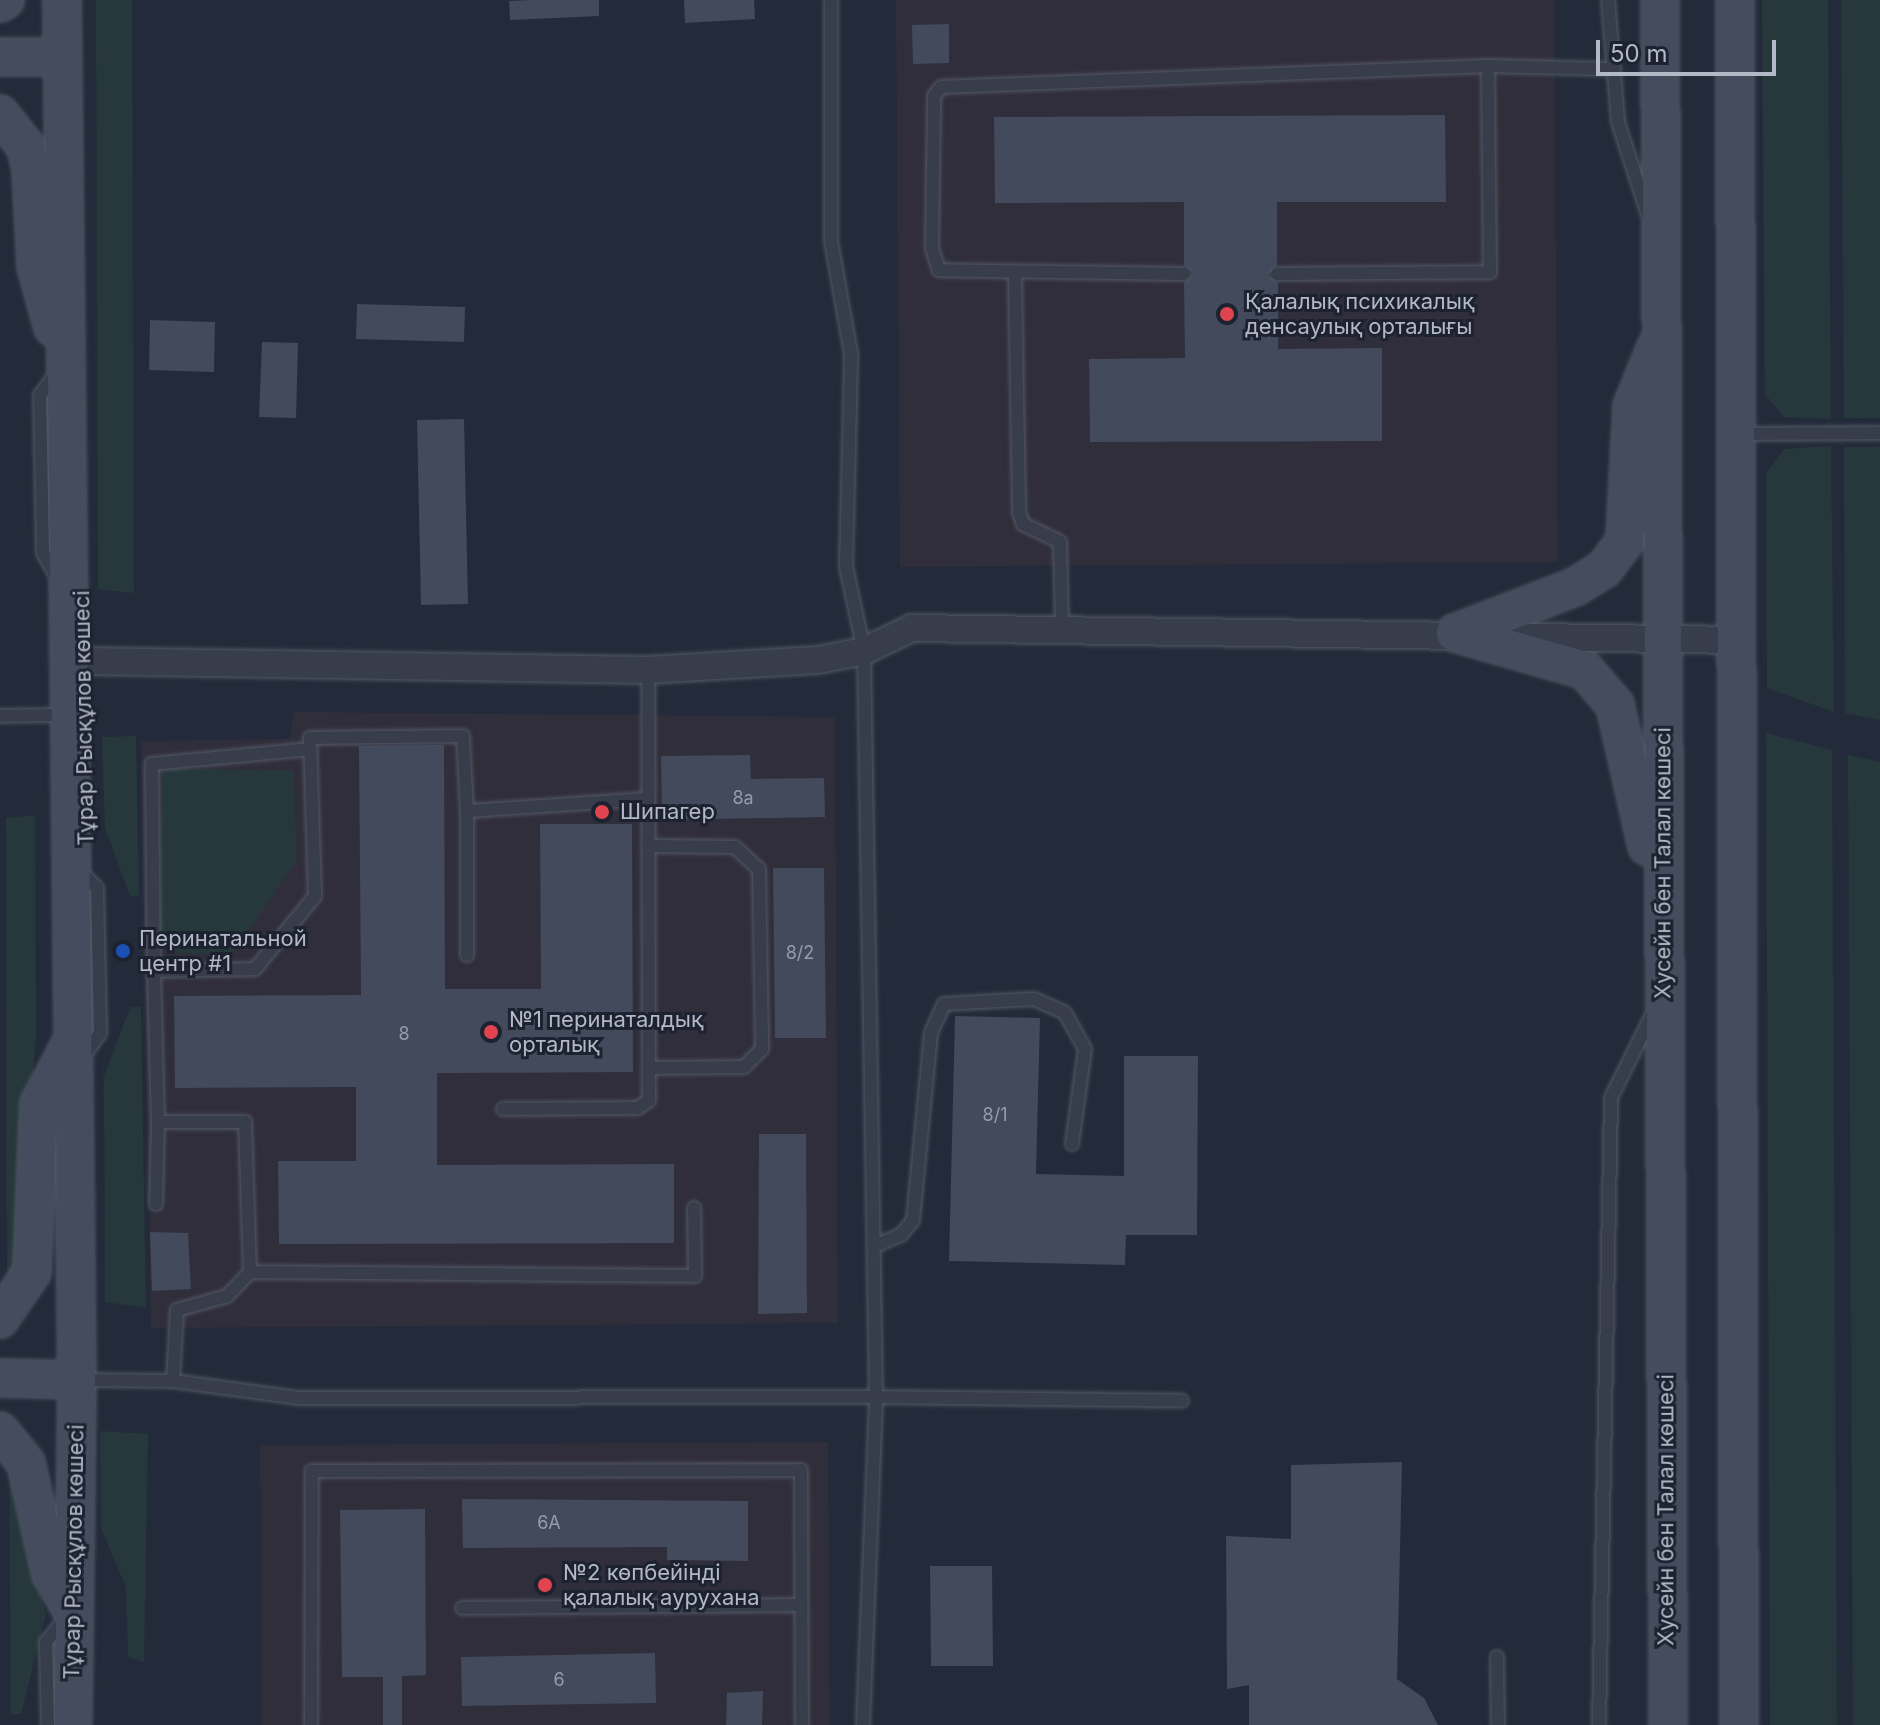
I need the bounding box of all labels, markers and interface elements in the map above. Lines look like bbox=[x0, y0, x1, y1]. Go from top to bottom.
scale bar bbox=[1600, 24, 1780, 74]
text: 50 m bbox=[1610, 39, 1668, 68]
place label: Қалалық психикалық денсаулық орталығы bbox=[1245, 288, 1474, 340]
marker: Қалалық психикалық денсаулық орталығы bbox=[1216, 303, 1238, 325]
street label: Тұрар Рысқұлов көшесі bbox=[69, 590, 99, 846]
street label: Хусейн бен Талал көшесі bbox=[1650, 727, 1676, 999]
house number: 8а bbox=[732, 787, 754, 809]
place label: Шипагер bbox=[620, 799, 715, 825]
marker: Шипагер bbox=[591, 801, 613, 823]
place label: Перинатальной центр #1 bbox=[139, 925, 307, 976]
marker: Перинатальной центр #1 bbox=[114, 942, 132, 960]
house number: 8/2 bbox=[786, 942, 814, 964]
place label: №1 перинаталдық орталық bbox=[509, 1006, 703, 1058]
marker: №1 перинаталдық орталық bbox=[480, 1021, 502, 1043]
house number: 8 bbox=[398, 1023, 410, 1045]
house number: 8/1 bbox=[983, 1104, 1007, 1126]
street label: Хусейн бен Талал көшесі bbox=[1653, 1374, 1679, 1646]
street label: Тұрар Рысқұлов көшесі bbox=[59, 1424, 89, 1680]
house number: 6А bbox=[537, 1512, 561, 1534]
place label: №2 көпбейінді қалалық аурухана bbox=[563, 1559, 760, 1610]
marker: №2 көпбейінді қалалық аурухана bbox=[534, 1574, 556, 1596]
house number: 6 bbox=[553, 1669, 565, 1691]

